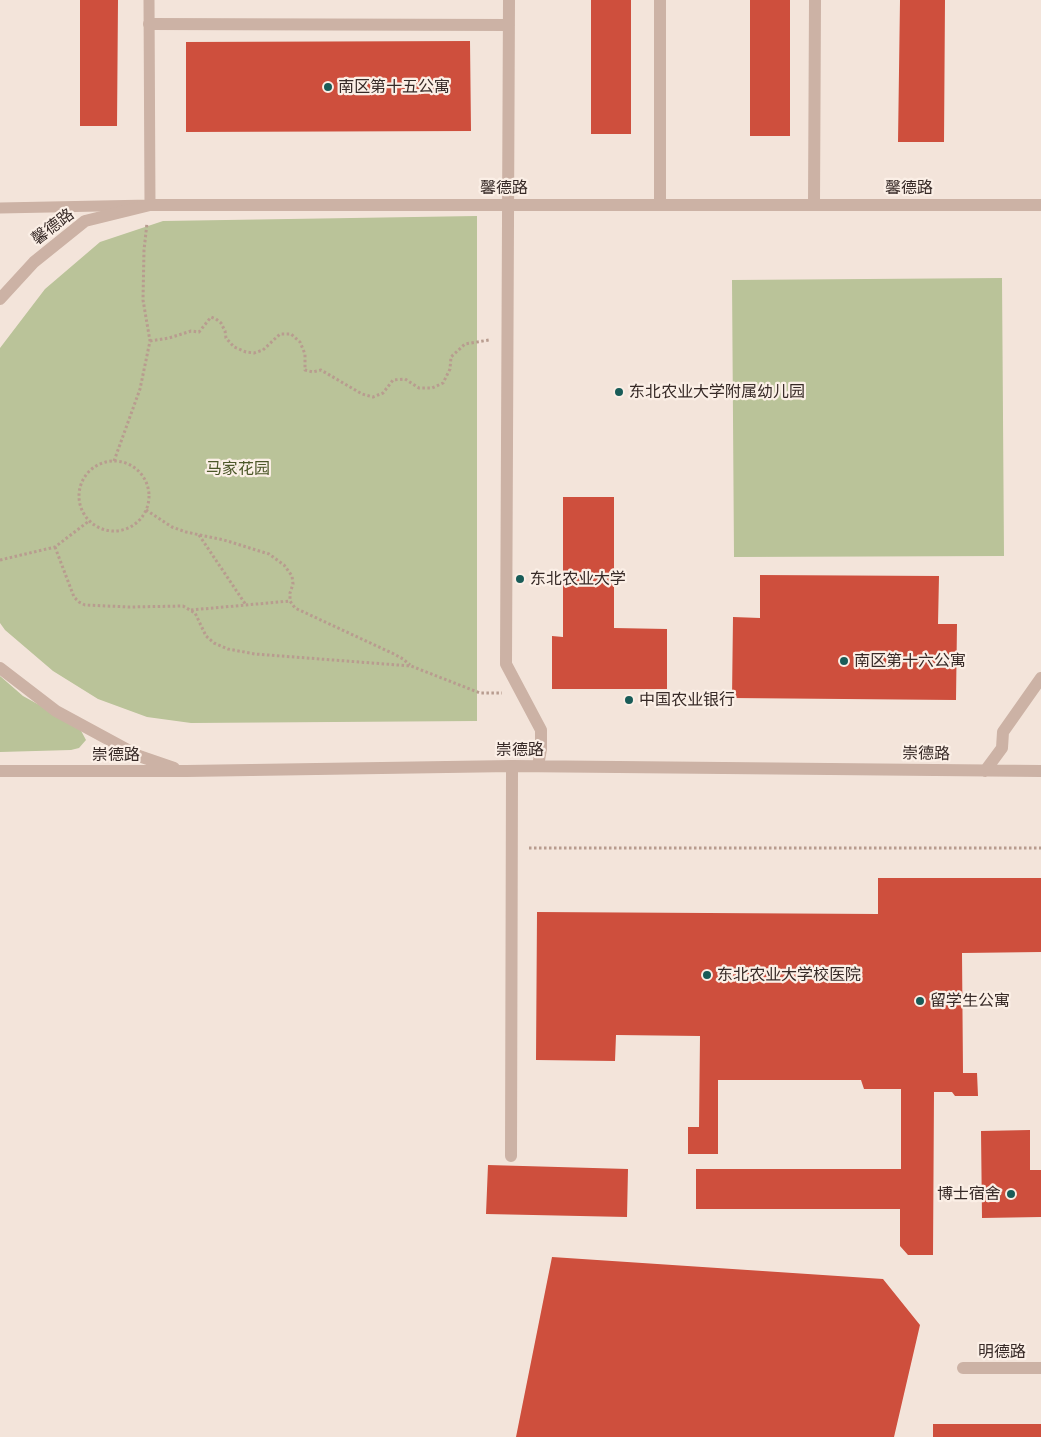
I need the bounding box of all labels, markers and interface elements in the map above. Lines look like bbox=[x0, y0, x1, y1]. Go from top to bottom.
place label: 南区第十五公寓 bbox=[338, 77, 450, 97]
marker: 南区第十五公寓 bbox=[322, 81, 334, 93]
street label: 馨德路 bbox=[480, 178, 528, 198]
street label: 馨德路 bbox=[885, 178, 933, 198]
street label: 馨德路 bbox=[28, 205, 78, 249]
place label: 东北农业大学附属幼儿园 bbox=[629, 382, 805, 402]
marker: 东北农业大学附属幼儿园 bbox=[613, 386, 625, 398]
park label: 马家花园 bbox=[206, 459, 270, 479]
place label: 东北农业大学 bbox=[530, 569, 626, 589]
marker: 东北农业大学 bbox=[514, 573, 526, 585]
place label: 南区第十六公寓 bbox=[854, 651, 966, 671]
marker: 南区第十六公寓 bbox=[838, 655, 850, 667]
place label: 中国农业银行 bbox=[639, 690, 735, 710]
marker: 中国农业银行 bbox=[623, 694, 635, 706]
street label: 崇德路 bbox=[496, 740, 544, 760]
street label: 崇德路 bbox=[902, 744, 950, 764]
street label: 崇德路 bbox=[92, 745, 140, 765]
place label: 东北农业大学校医院 bbox=[717, 965, 861, 985]
marker: 东北农业大学校医院 bbox=[701, 969, 713, 981]
place label: 留学生公寓 bbox=[930, 991, 1010, 1011]
marker: 留学生公寓 bbox=[914, 995, 926, 1007]
place label: 博士宿舍 bbox=[937, 1184, 1001, 1204]
marker: 博士宿舍 bbox=[1005, 1188, 1017, 1200]
street label: 明德路 bbox=[978, 1342, 1026, 1362]

